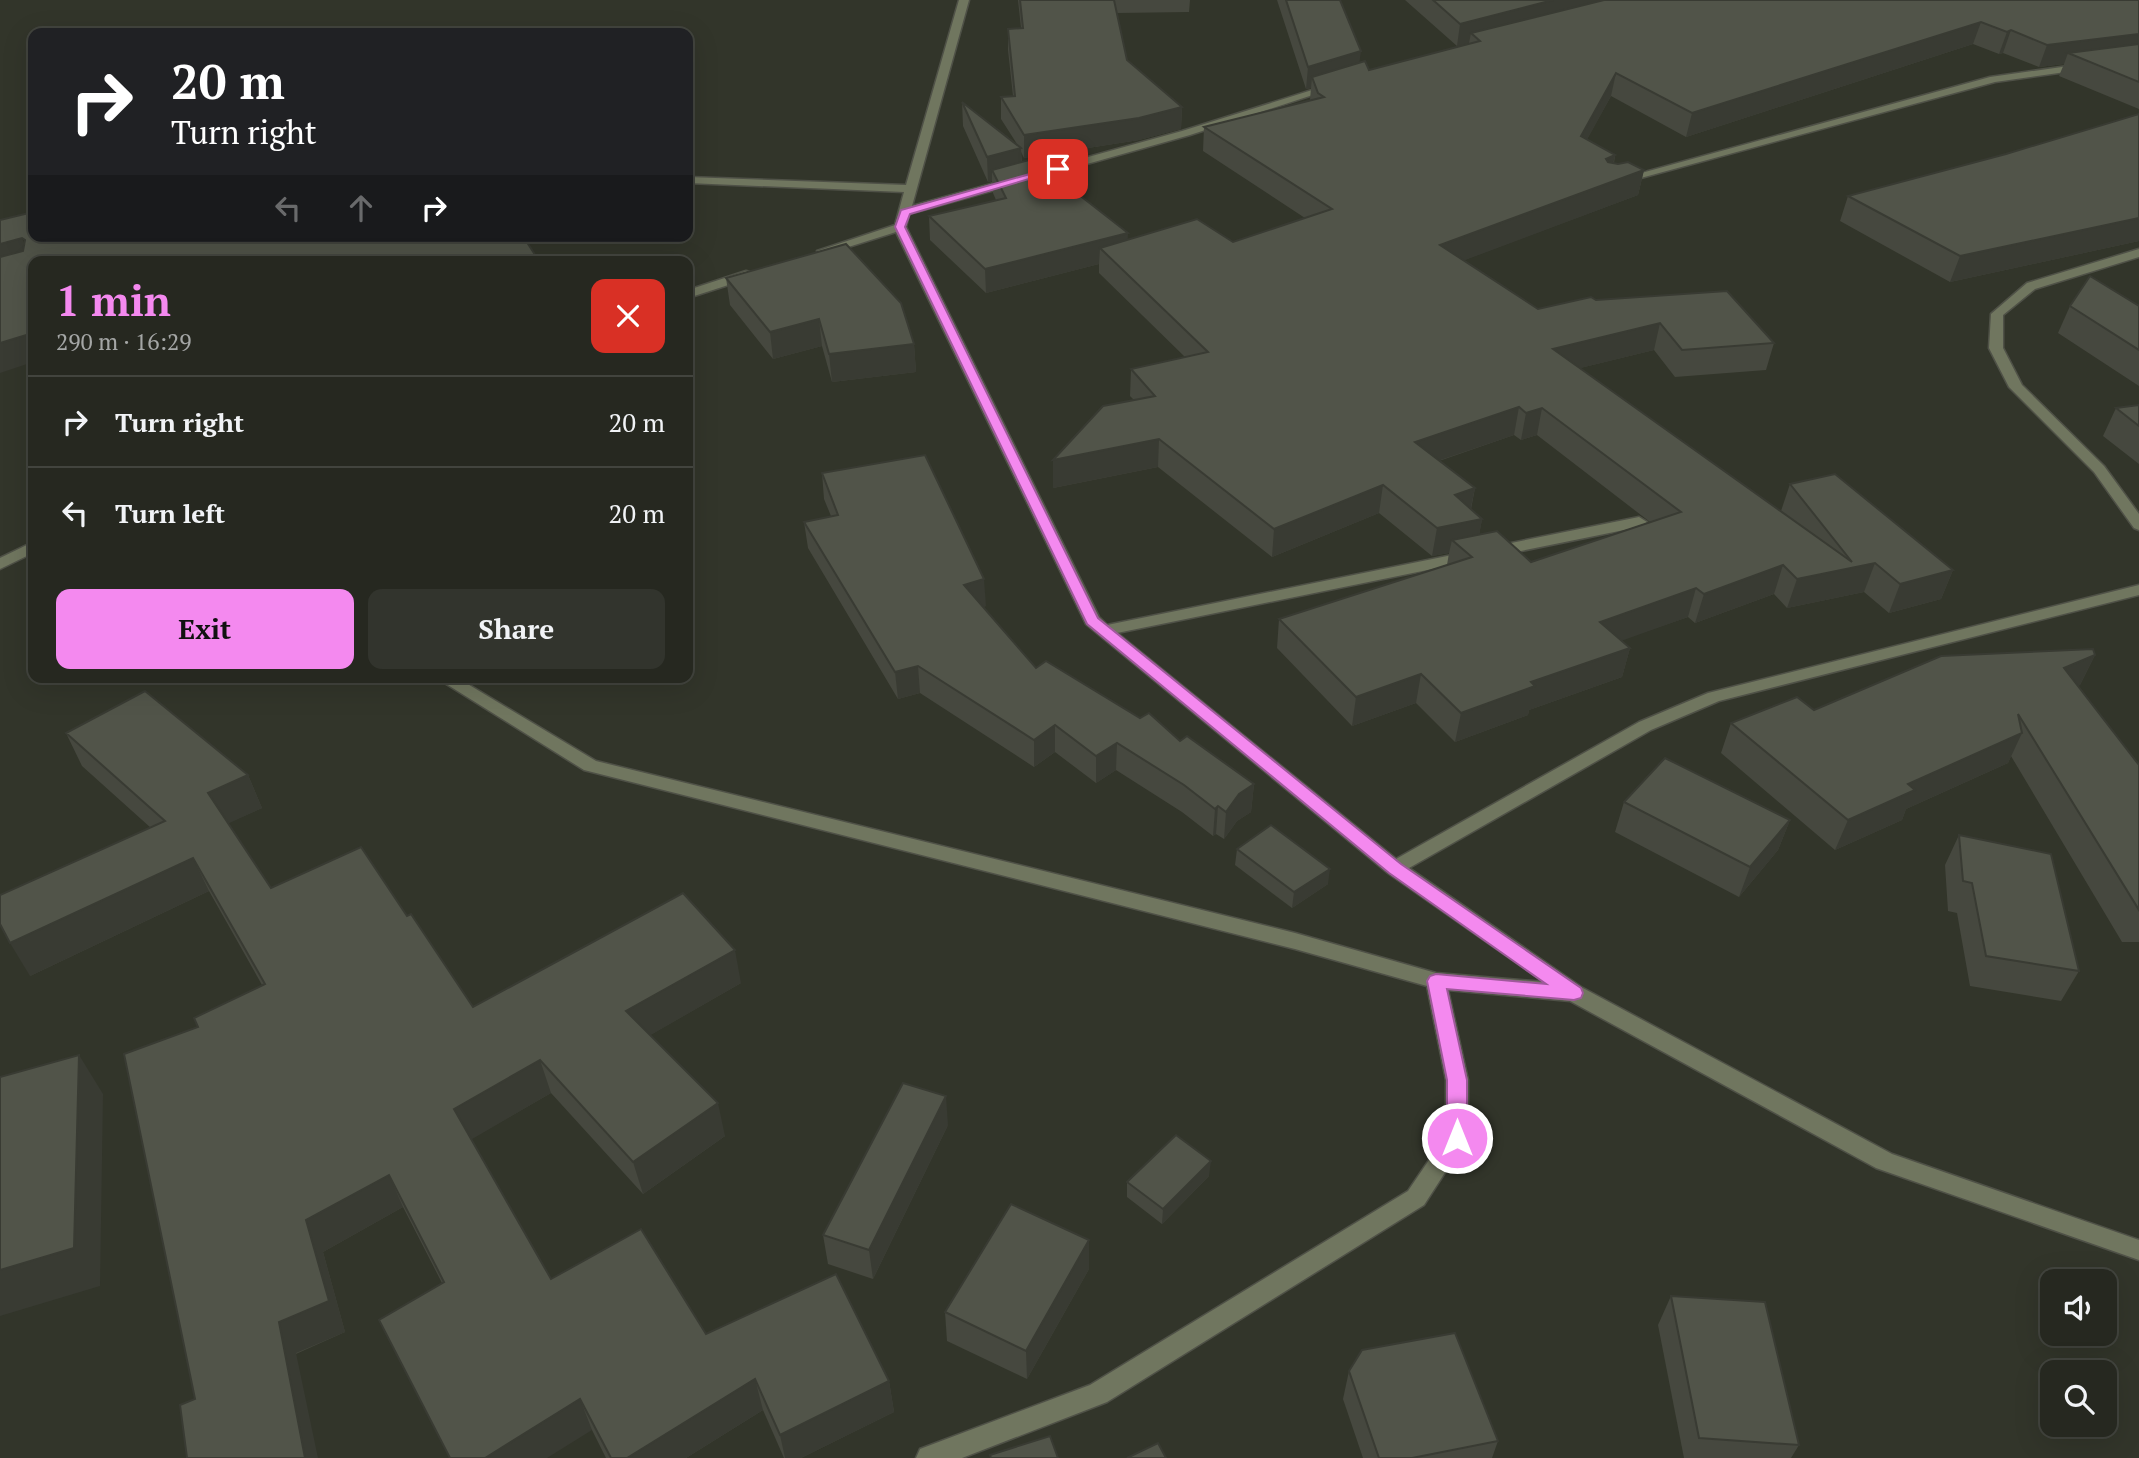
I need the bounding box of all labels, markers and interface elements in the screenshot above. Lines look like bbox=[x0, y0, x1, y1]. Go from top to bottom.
text: 20 m bbox=[171, 48, 285, 113]
icon: right bbox=[56, 56, 147, 147]
text: Turn right bbox=[171, 111, 317, 153]
pin bbox=[1028, 139, 1088, 199]
icon: arrive bbox=[1039, 150, 1077, 188]
icon: left bbox=[269, 189, 307, 227]
icon: ahead bbox=[342, 189, 380, 227]
icon: right bbox=[415, 189, 453, 227]
text: 1 min bbox=[56, 272, 171, 328]
button: close bbox=[591, 279, 665, 353]
text: 290 m · 16:29 bbox=[56, 326, 191, 357]
icon: right bbox=[56, 403, 94, 441]
text: Turn right bbox=[115, 405, 244, 439]
text: 20 m bbox=[609, 405, 665, 439]
icon: left bbox=[56, 494, 94, 532]
text: Turn left bbox=[115, 496, 225, 530]
text: 20 m bbox=[609, 496, 665, 530]
button: Exit bbox=[56, 589, 354, 669]
button: Share bbox=[368, 589, 665, 669]
position arrow bbox=[1420, 1101, 1494, 1175]
map controls bbox=[2040, 1269, 2117, 1437]
button: sound bbox=[2040, 1269, 2117, 1346]
button: search bbox=[2040, 1360, 2117, 1437]

